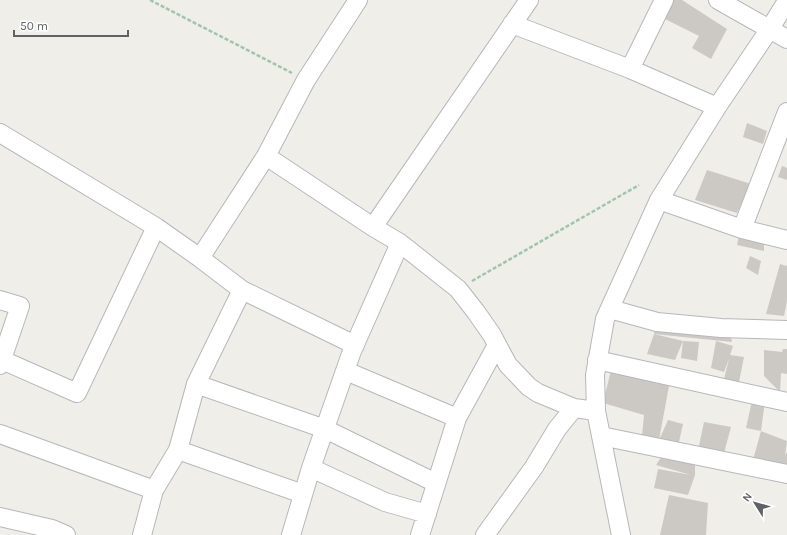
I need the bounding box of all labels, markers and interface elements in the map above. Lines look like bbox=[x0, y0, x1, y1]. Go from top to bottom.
scale bar bbox=[14, 12, 128, 38]
text: 50 m bbox=[20, 19, 48, 33]
north arrow bbox=[735, 483, 775, 523]
text: N bbox=[740, 490, 755, 504]

